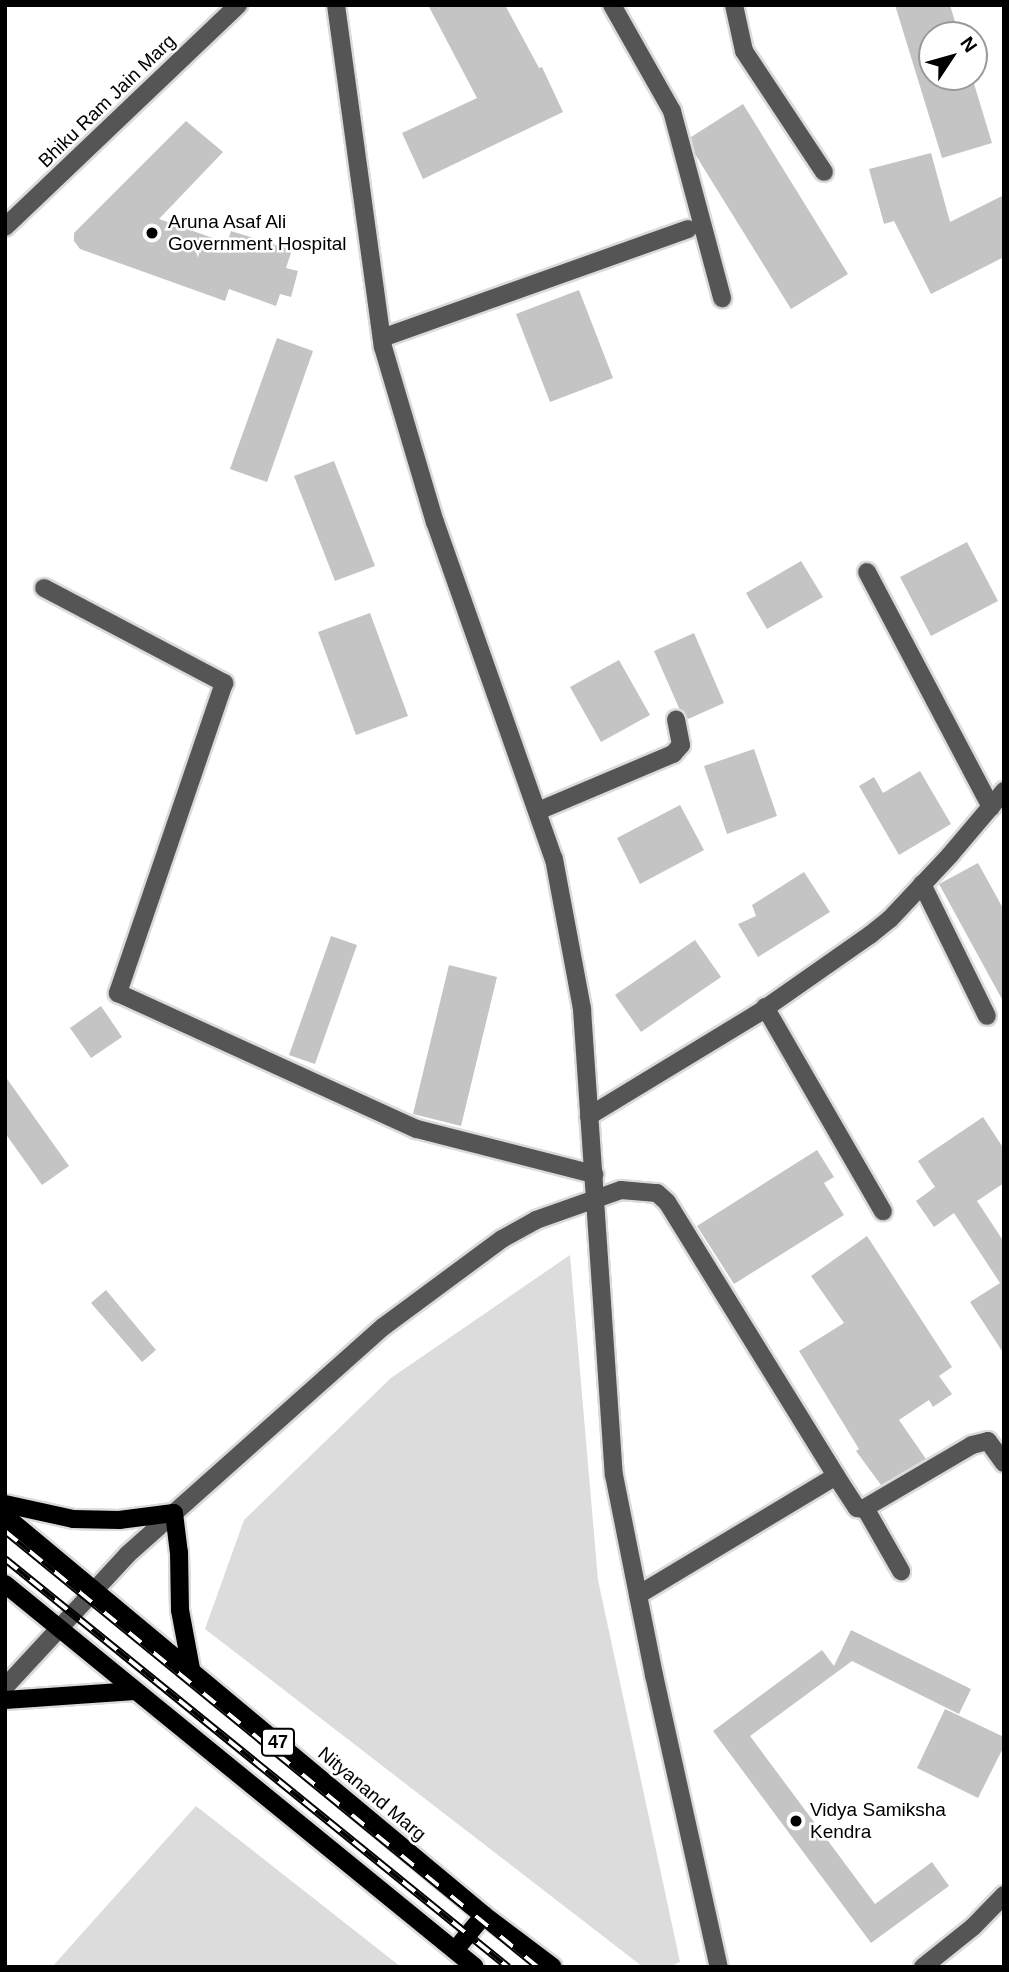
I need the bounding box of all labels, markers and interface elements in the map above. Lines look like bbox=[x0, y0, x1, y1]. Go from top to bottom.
north arrow bbox=[918, 21, 988, 91]
street label: Bhiku Ram Jain Marg bbox=[34, 30, 180, 172]
text: N bbox=[956, 33, 981, 56]
place label: Aruna Asaf Ali Government Hospital bbox=[168, 211, 346, 255]
marker: Aruna Asaf Ali Government Hospital bbox=[142, 223, 162, 243]
road number: 47 bbox=[260, 1728, 296, 1756]
street label: Nityanand Marg bbox=[313, 1742, 431, 1846]
place label: Vidya Samiksha Kendra bbox=[810, 1799, 946, 1843]
marker: Vidya Samiksha Kendra bbox=[788, 1813, 804, 1829]

